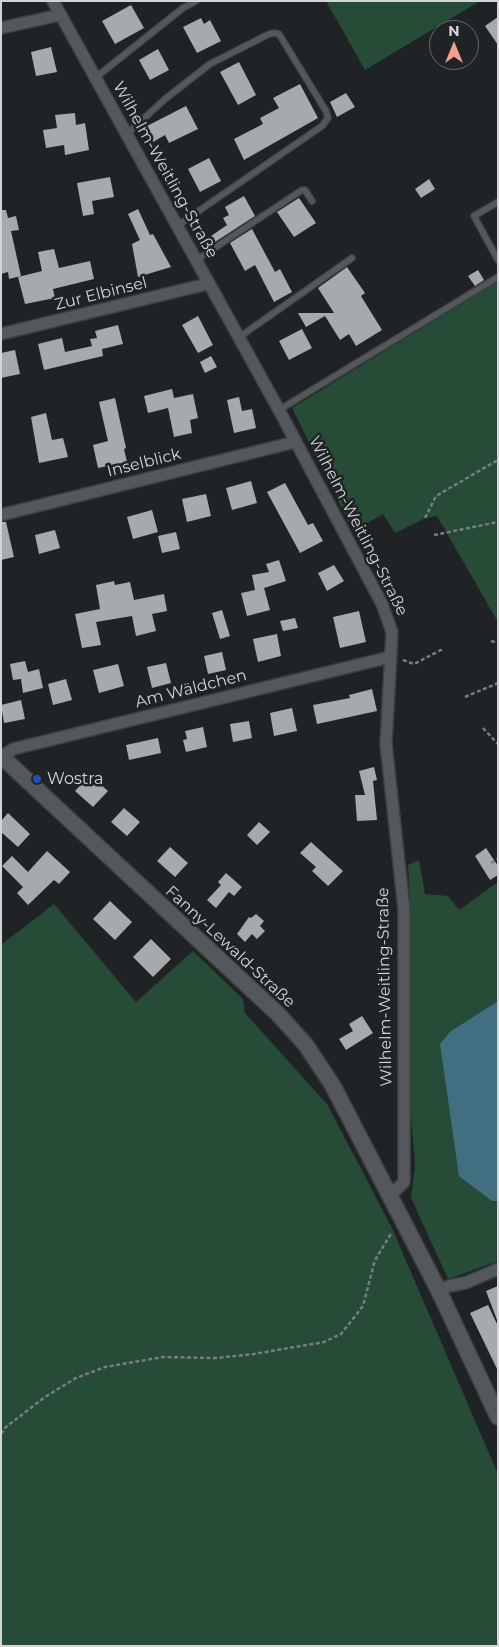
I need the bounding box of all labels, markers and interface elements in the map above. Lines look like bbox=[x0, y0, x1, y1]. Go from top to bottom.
north arrow bbox=[429, 20, 479, 70]
text: N bbox=[448, 22, 460, 40]
street label: Wilhelm-Weitling-Straße bbox=[108, 78, 222, 262]
street label: Zur Elbinsel bbox=[53, 273, 149, 315]
street label: Wilhelm-Weitling-Straße bbox=[304, 433, 412, 619]
street label: Inselblick bbox=[105, 445, 183, 481]
street label: Am Wäldchen bbox=[133, 666, 249, 712]
place label: Wostra bbox=[47, 769, 103, 789]
marker: Wostra bbox=[31, 773, 43, 785]
street label: Fanny-Lewald-Straße bbox=[161, 882, 299, 1012]
street label: Wilhelm-Weitling-Straße bbox=[374, 887, 396, 1087]

